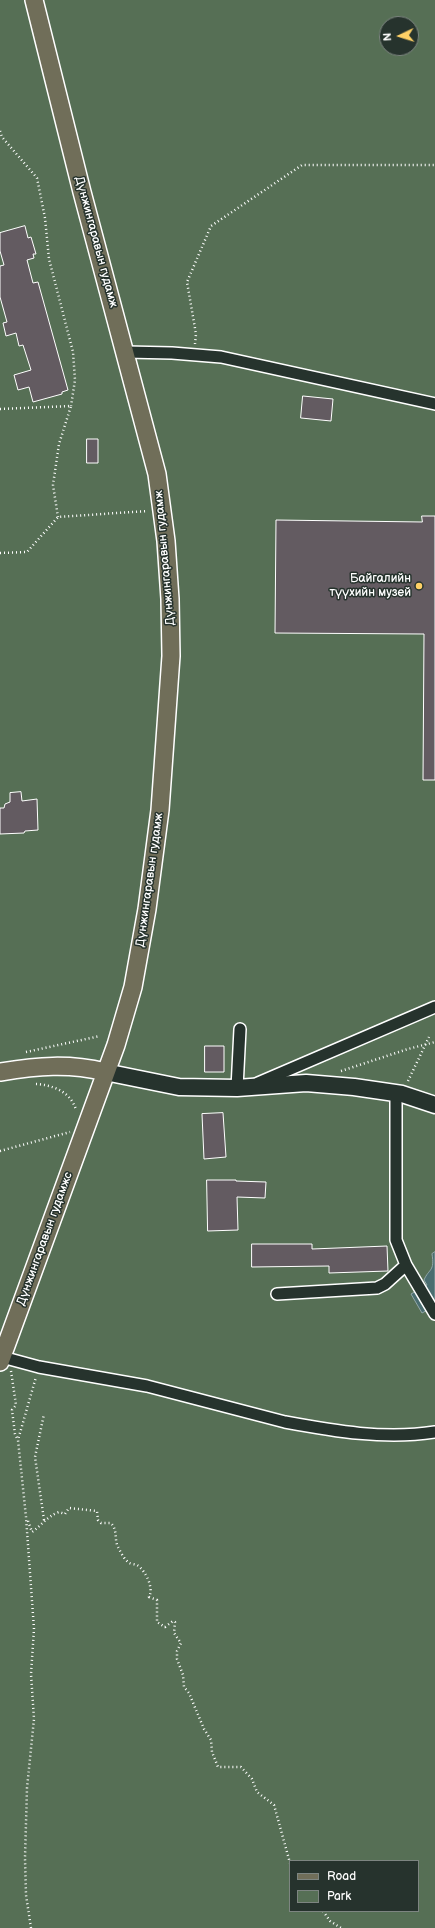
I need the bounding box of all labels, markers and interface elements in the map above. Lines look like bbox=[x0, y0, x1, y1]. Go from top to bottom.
north arrow bbox=[379, 16, 419, 56]
text: N bbox=[381, 32, 394, 41]
street label: Дүнжингаравын гудамж bbox=[72, 175, 120, 309]
street label: Дүнжингаравын гудамж bbox=[152, 490, 178, 626]
place label: Байгалийн түүхийн музей bbox=[329, 572, 411, 600]
marker: Байгалийн түүхийн музей bbox=[414, 581, 424, 591]
street label: Дүнжингаравын гудамж bbox=[133, 812, 167, 948]
street label: Дүнжингаравын гудамжс bbox=[14, 1170, 76, 1308]
legend bbox=[289, 1860, 419, 1912]
text: Road bbox=[327, 1869, 356, 1884]
text: Park bbox=[327, 1889, 351, 1904]

